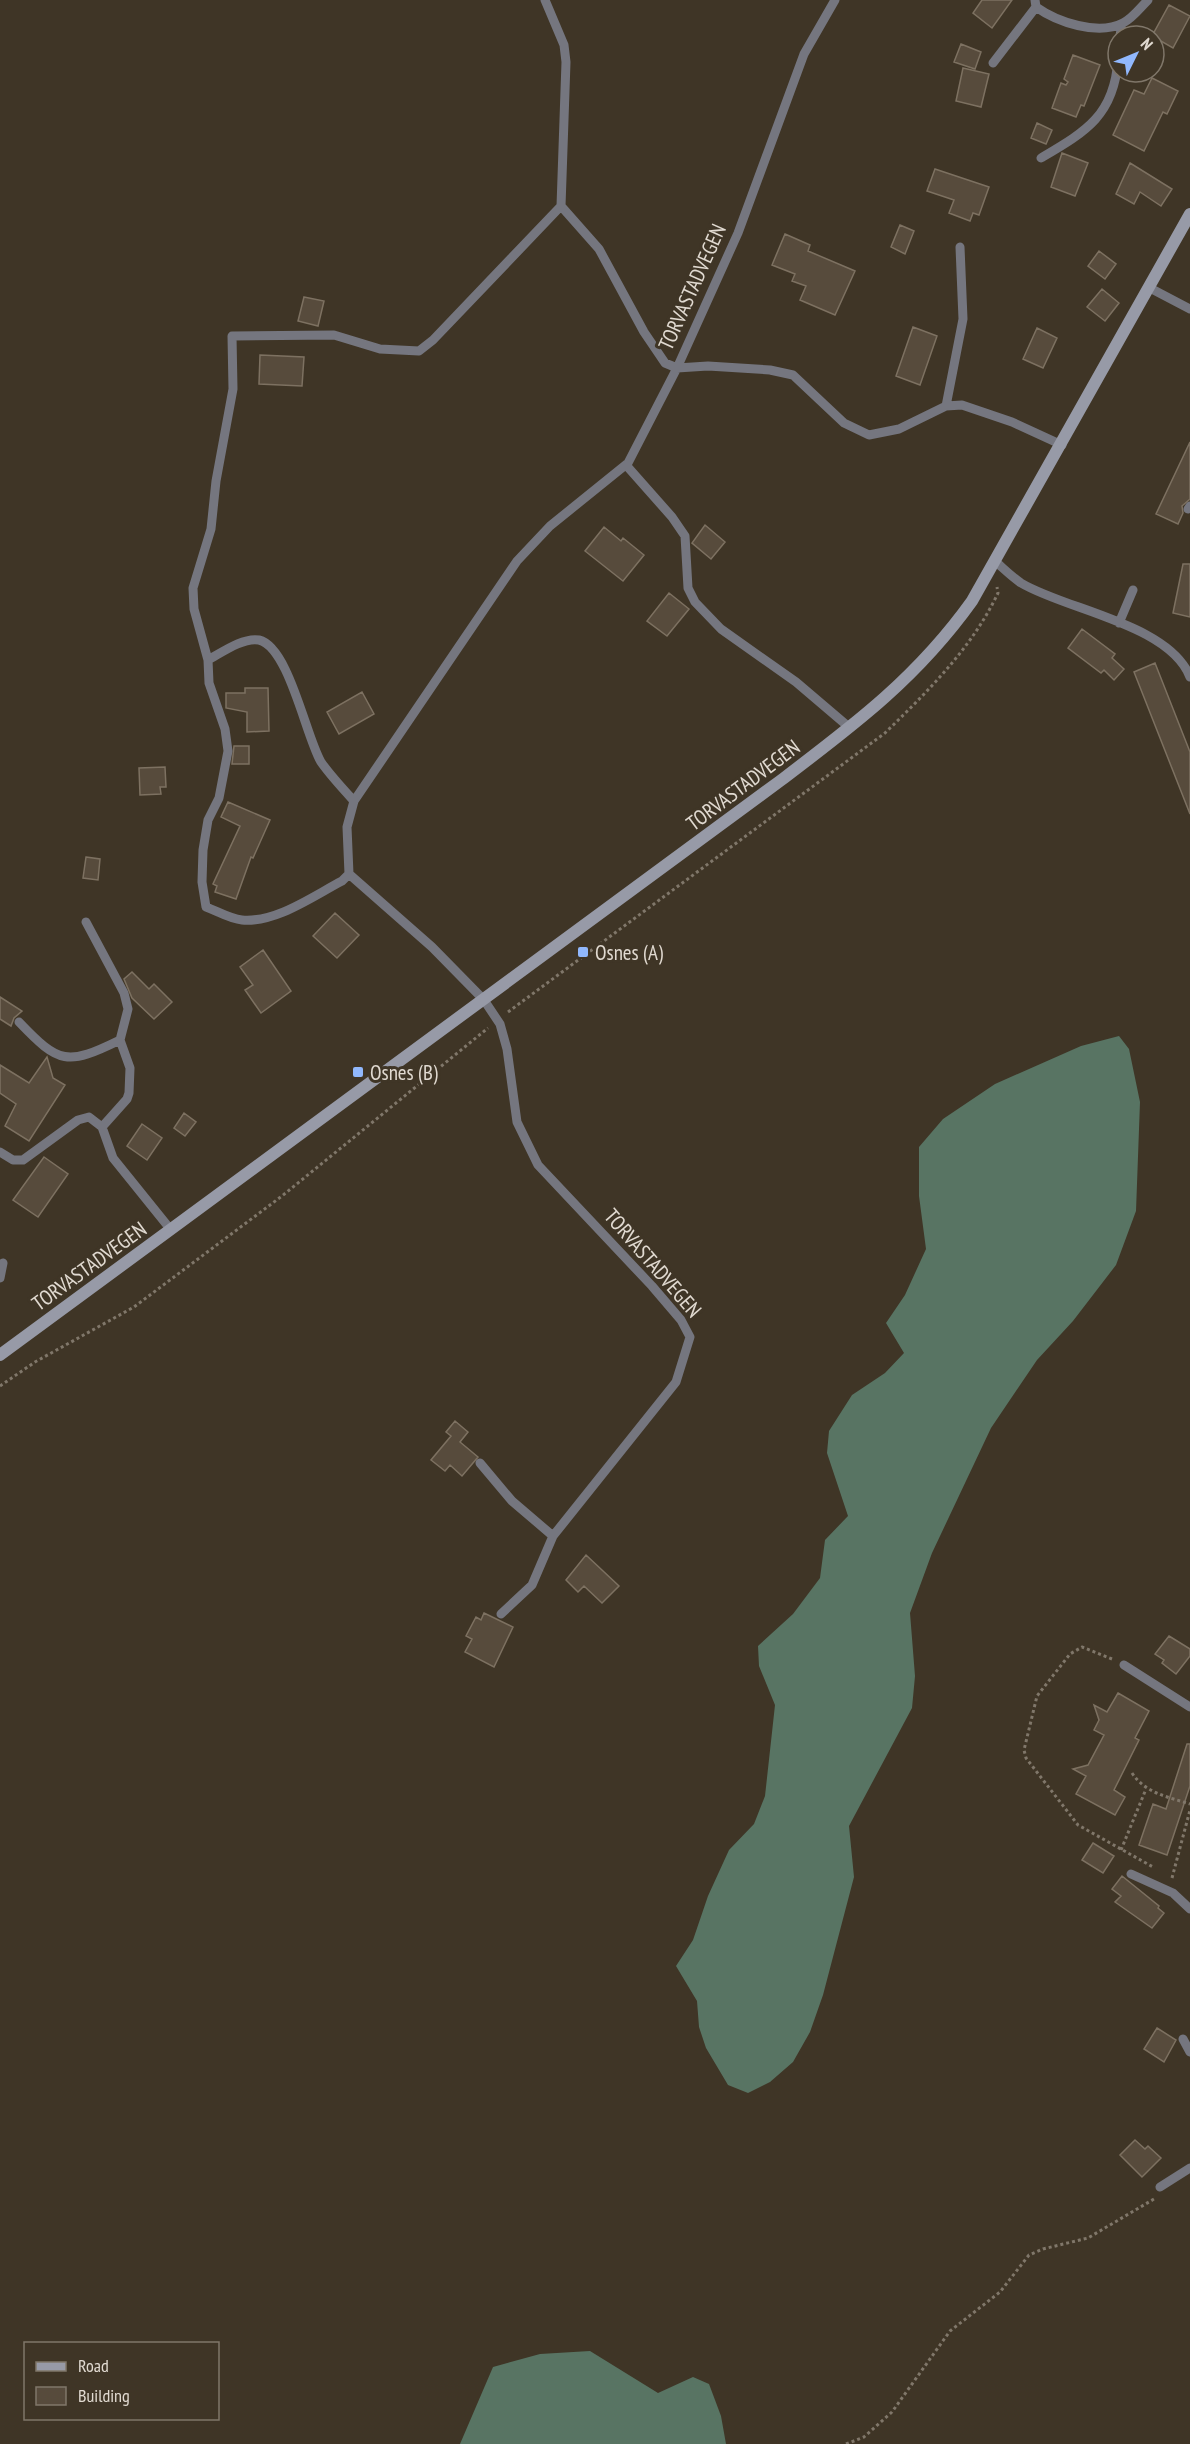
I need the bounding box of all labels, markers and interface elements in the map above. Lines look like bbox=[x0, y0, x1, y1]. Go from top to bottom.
north arrow bbox=[1106, 24, 1166, 84]
text: N bbox=[1137, 34, 1157, 54]
street label: TORVASTADVEGEN bbox=[652, 220, 732, 354]
street label: TORVASTADVEGEN bbox=[681, 734, 805, 836]
place label: Osnes (A) bbox=[595, 939, 663, 966]
marker: Osnes (A) bbox=[576, 945, 590, 959]
place label: Osnes (B) bbox=[370, 1059, 438, 1086]
marker: Osnes (B) bbox=[351, 1065, 365, 1079]
street label: TORVASTADVEGEN bbox=[598, 1203, 708, 1323]
street label: TORVASTADVEGEN bbox=[26, 1215, 152, 1317]
legend bbox=[24, 2342, 219, 2420]
text: Road bbox=[78, 2354, 109, 2377]
text: Building bbox=[78, 2384, 130, 2407]

